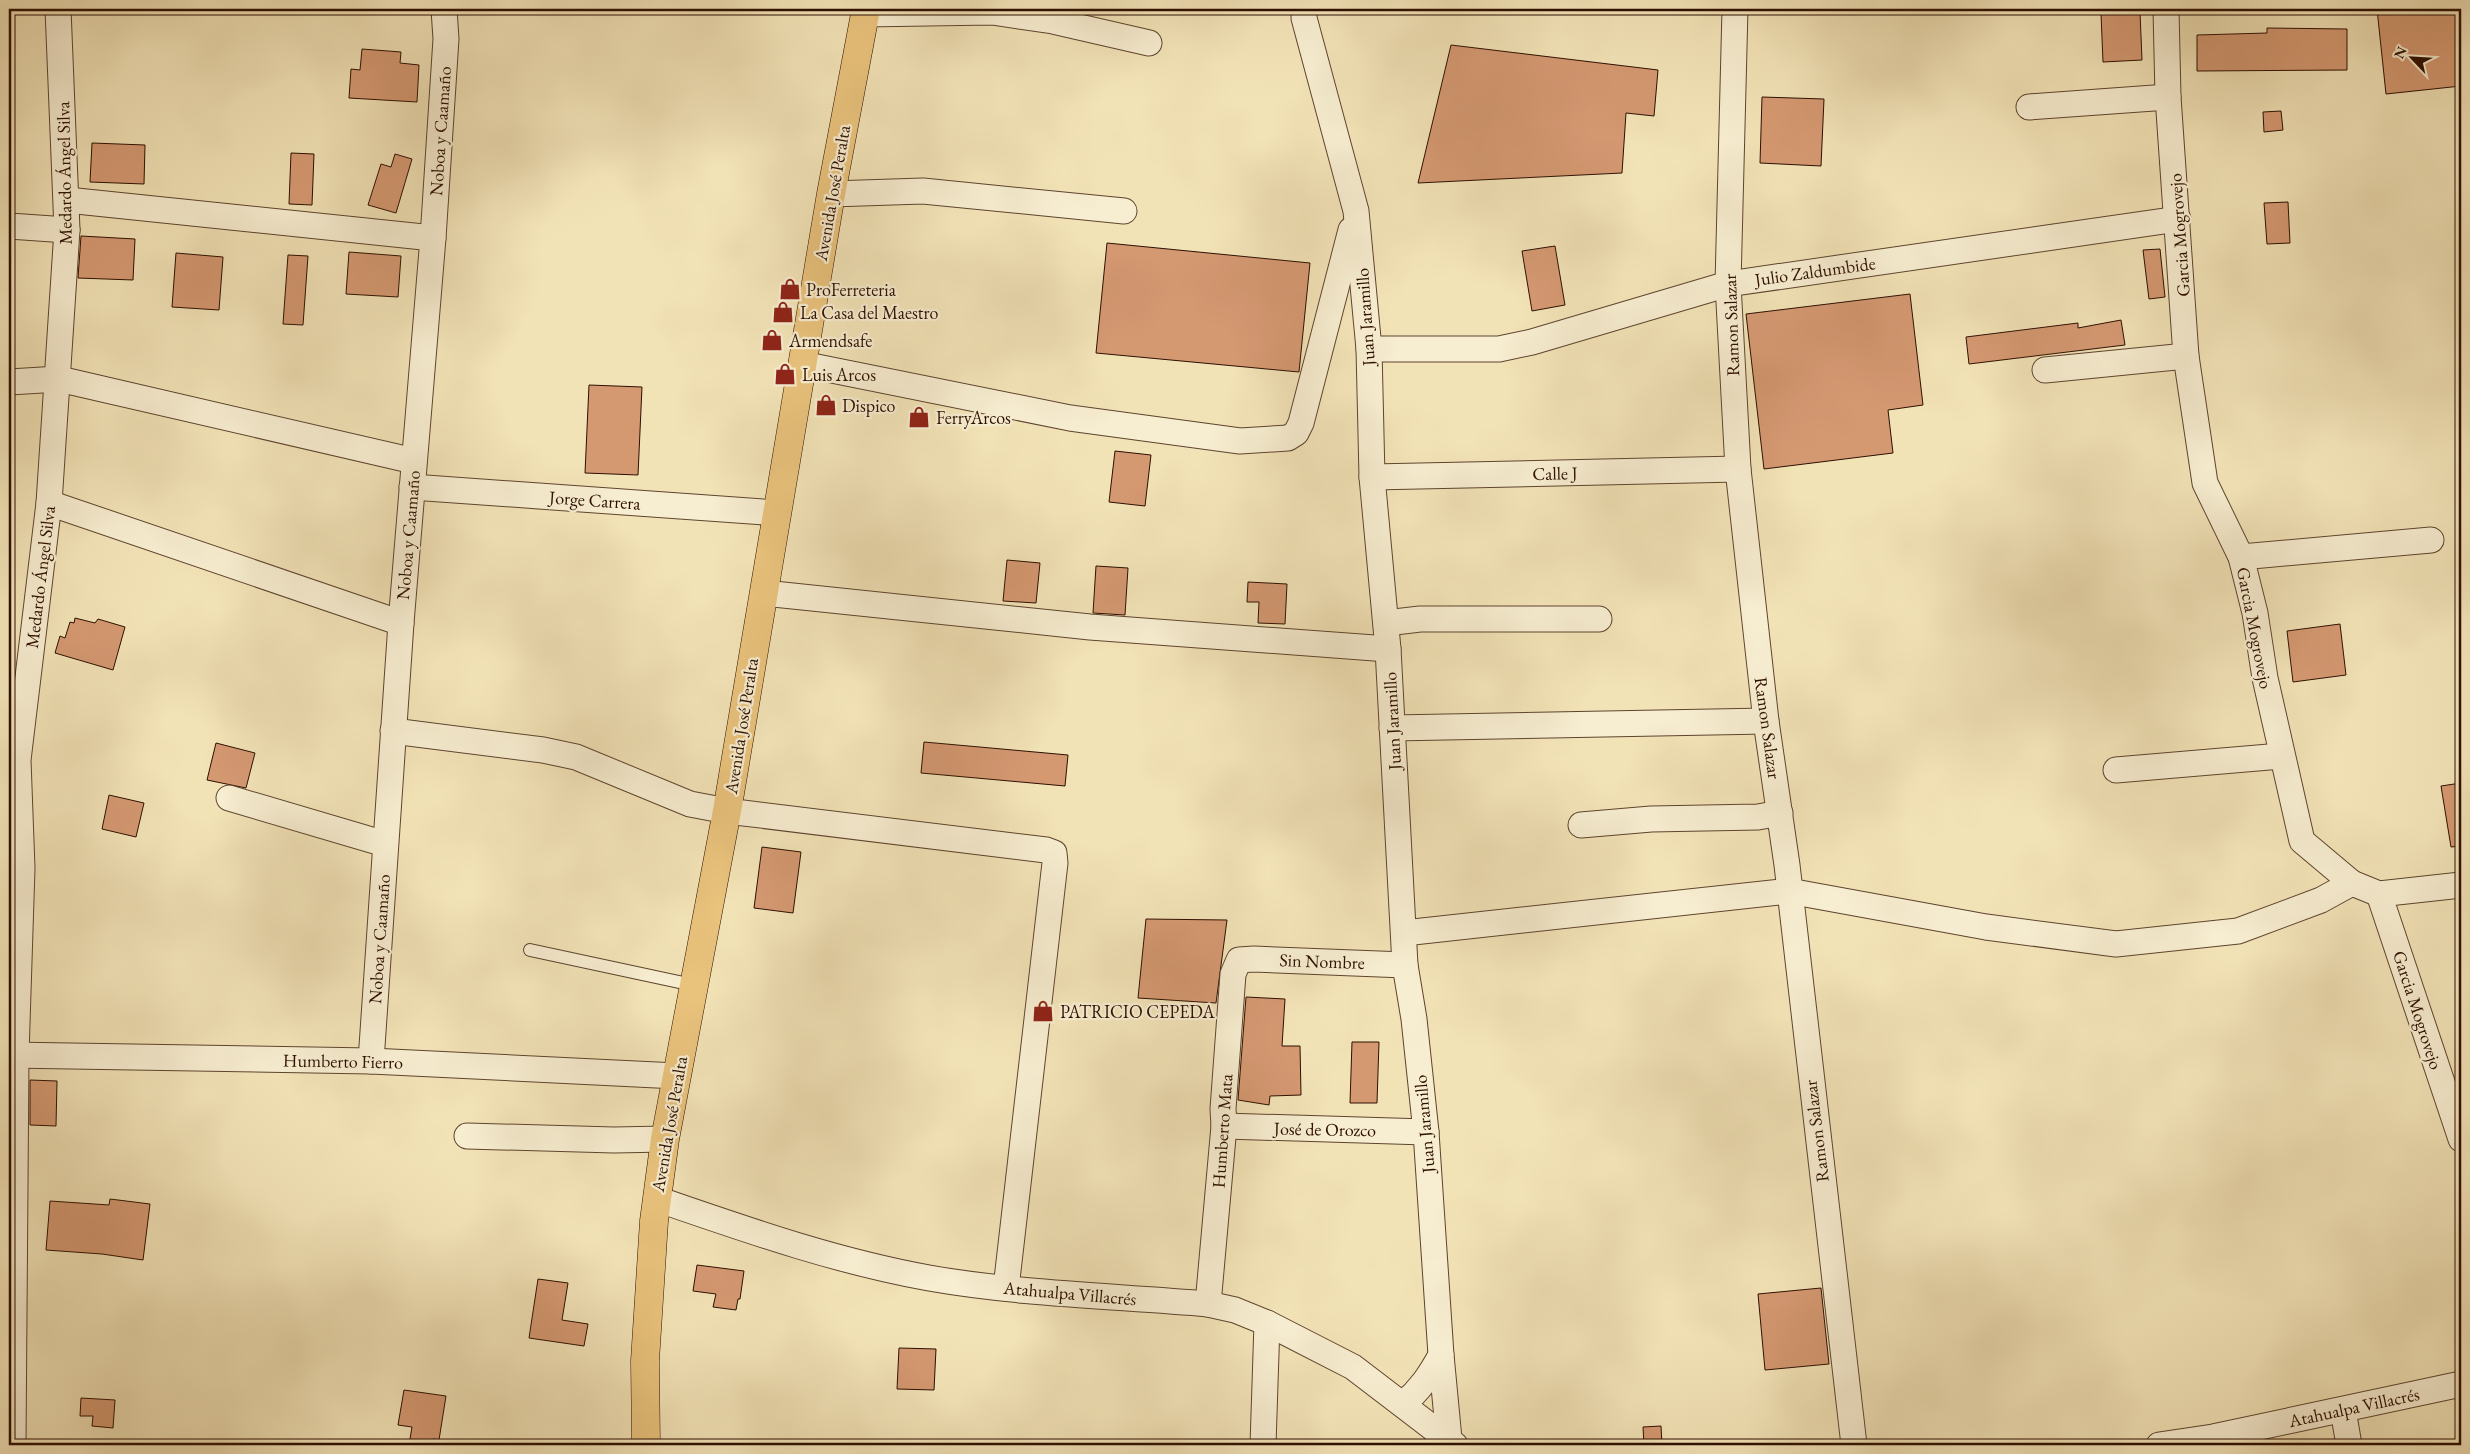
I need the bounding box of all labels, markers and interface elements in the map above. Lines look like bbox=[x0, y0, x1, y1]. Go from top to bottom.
north arrow bbox=[2388, 32, 2438, 82]
text: N bbox=[2390, 43, 2411, 61]
street label: Noboa y Caamaño bbox=[424, 65, 456, 197]
street label: Medardo Ángel Silva bbox=[51, 100, 77, 245]
street label: Avenida José Peralta bbox=[809, 123, 855, 264]
street label: Garcia Mogrovejo bbox=[2163, 173, 2195, 297]
street label: Julio Zaldumbide bbox=[1751, 251, 1877, 291]
street label: Juan Jaramillo bbox=[1350, 267, 1380, 369]
street label: Ramon Salazar bbox=[1718, 273, 1744, 377]
shop icon: ProFerreteria bbox=[777, 276, 803, 302]
place label: ProFerreteria bbox=[806, 278, 897, 301]
shop icon: La Casa del Maestro bbox=[770, 299, 796, 325]
place label: La Casa del Maestro bbox=[800, 301, 938, 324]
shop icon: Armendsafe bbox=[759, 327, 785, 353]
place label: Armendsafe bbox=[788, 329, 872, 352]
shop icon: Luis Arcos bbox=[772, 361, 798, 387]
place label: Luis Arcos bbox=[802, 363, 876, 386]
shop icon: Dispico bbox=[813, 392, 839, 418]
place label: Dispico bbox=[842, 394, 896, 417]
shop icon: FerryArcos bbox=[906, 404, 932, 430]
place label: FerryArcos bbox=[936, 406, 1011, 429]
street label: Calle J bbox=[1532, 461, 1578, 485]
street label: Noboa y Caamaño bbox=[391, 469, 425, 601]
street label: Jorge Carrera bbox=[546, 485, 642, 515]
street label: Medardo Ángel Silva bbox=[20, 504, 60, 649]
street label: Garcia Mogrovejo bbox=[2232, 565, 2278, 691]
street label: Avenida José Peralta bbox=[719, 656, 763, 797]
street label: Juan Jaramillo bbox=[1378, 671, 1406, 773]
street label: Ramon Salazar bbox=[1749, 676, 1787, 780]
street label: Noboa y Caamaño bbox=[363, 873, 395, 1005]
street label: Sin Nombre bbox=[1279, 948, 1365, 974]
street label: Garcia Mogrovejo bbox=[2388, 948, 2448, 1072]
shop icon: PATRICIO CEPEDA bbox=[1030, 998, 1056, 1024]
place label: PATRICIO CEPEDA bbox=[1060, 1000, 1215, 1023]
street label: Humberto Fierro bbox=[283, 1048, 403, 1074]
street label: Avenida José Peralta bbox=[646, 1054, 692, 1195]
street label: Humberto Mata bbox=[1207, 1072, 1238, 1189]
street label: Juan Jaramillo bbox=[1408, 1074, 1440, 1176]
street label: Ramon Salazar bbox=[1798, 1079, 1834, 1183]
street label: José de Orozco bbox=[1272, 1117, 1376, 1141]
street label: Atahualpa Villacrés bbox=[1002, 1276, 1138, 1310]
street label: Atahualpa Villacrés bbox=[2285, 1382, 2422, 1432]

